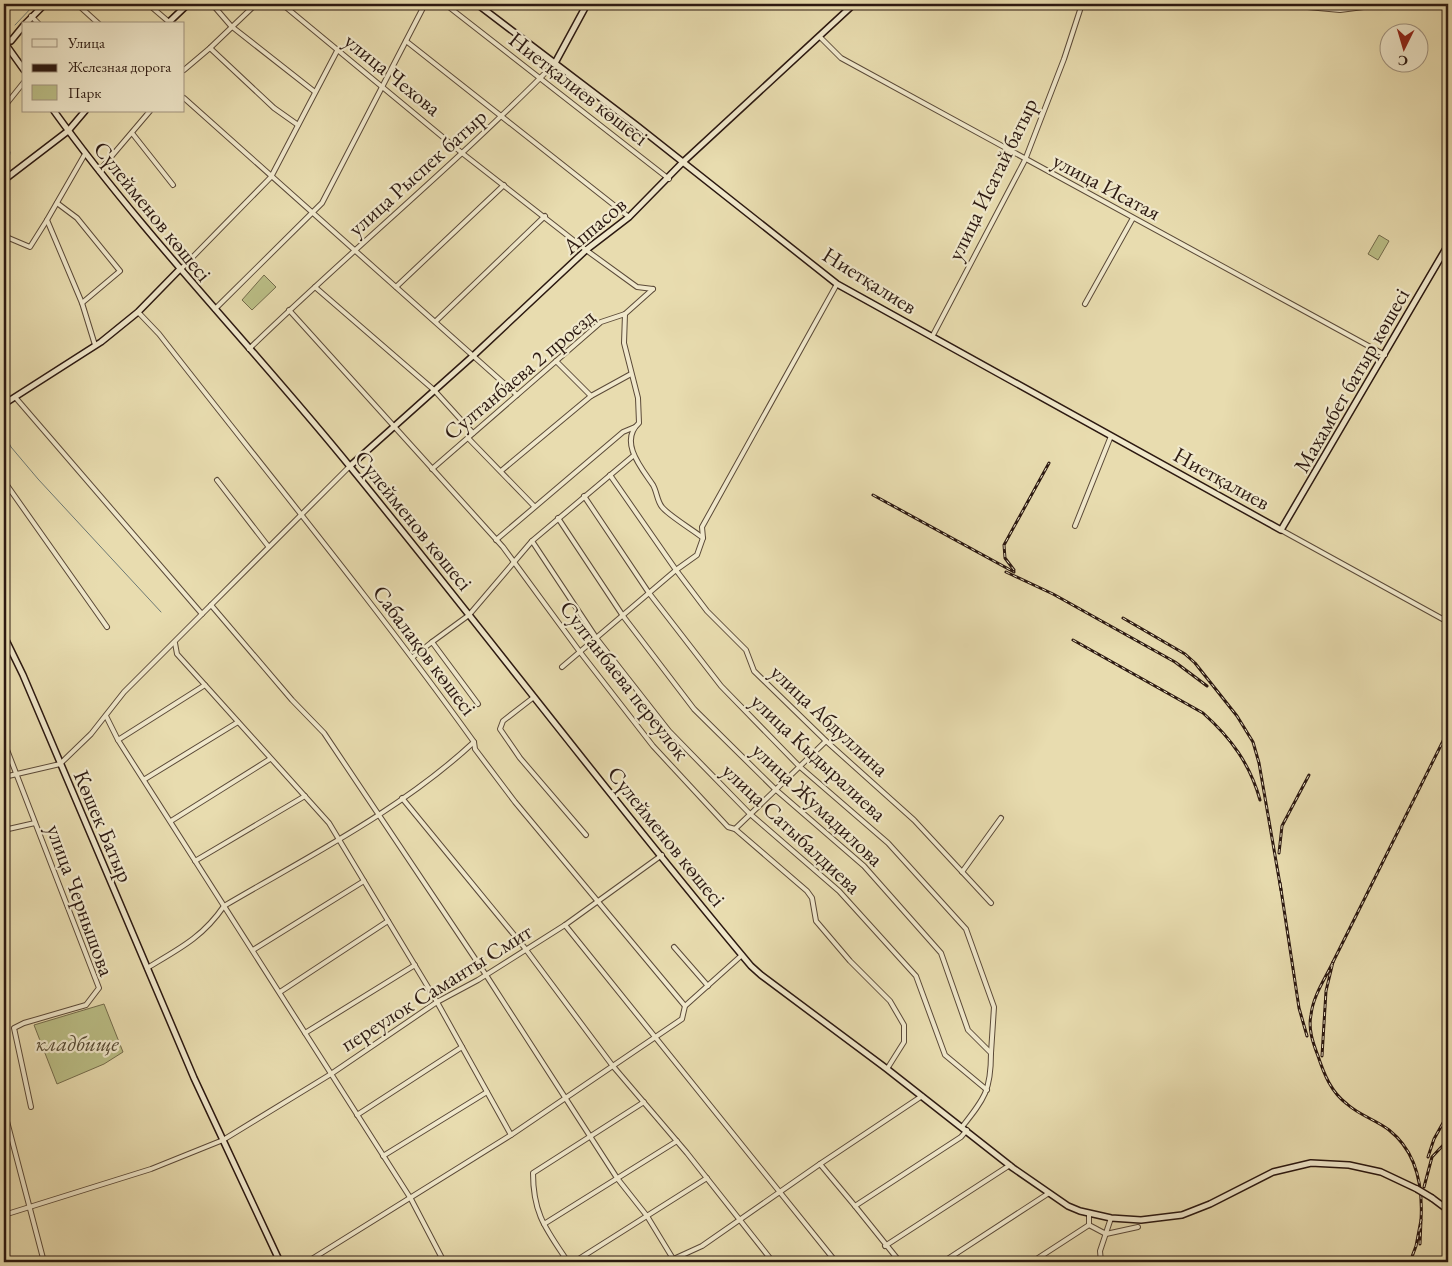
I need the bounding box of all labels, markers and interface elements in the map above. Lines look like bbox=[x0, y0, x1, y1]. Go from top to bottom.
legend bbox=[22, 22, 185, 112]
north arrow bbox=[1380, 22, 1430, 72]
street label: Ниетқалиев көшесі bbox=[503, 25, 654, 152]
street label: улица Чехова bbox=[338, 26, 447, 123]
text: Улица bbox=[67, 33, 105, 52]
text: С bbox=[1397, 52, 1409, 70]
text: Железная дорога bbox=[67, 57, 171, 76]
text: Парк bbox=[68, 83, 101, 102]
street label: улица Исатай батыр bbox=[941, 93, 1044, 265]
street label: улица Рыспек батыр bbox=[342, 102, 493, 242]
street label: Сүлейменов көшесі bbox=[87, 135, 218, 288]
street label: улица Исатая bbox=[1048, 146, 1166, 227]
street label: Аппасов bbox=[556, 190, 632, 261]
street label: Ниетқалиев bbox=[817, 240, 922, 321]
street label: Махамбет батыр көшесі bbox=[1287, 283, 1416, 478]
street label: Султанбаева 2 проезд bbox=[437, 302, 601, 446]
street label: Ниетқалиев bbox=[1168, 440, 1275, 517]
street label: Сүлейменов көшесі bbox=[348, 444, 479, 597]
street label: Сабалақов көшесі bbox=[366, 579, 483, 721]
street label: Султанбаева переулок bbox=[553, 595, 696, 766]
street label: улица Абдуллина bbox=[764, 658, 895, 783]
street label: улица Кыдыралиева bbox=[744, 687, 893, 828]
street label: улица Жумадилова bbox=[746, 736, 890, 873]
street label: улица Сатыбалдиева bbox=[716, 756, 868, 901]
street label: Сүлейменов көшесі bbox=[601, 760, 732, 913]
street label: Көшек Батыр bbox=[67, 766, 140, 887]
street label: улица Чернышова bbox=[40, 820, 122, 980]
street label: переулок Саманты Смит bbox=[335, 917, 537, 1058]
park label: кладбище bbox=[35, 1029, 119, 1058]

